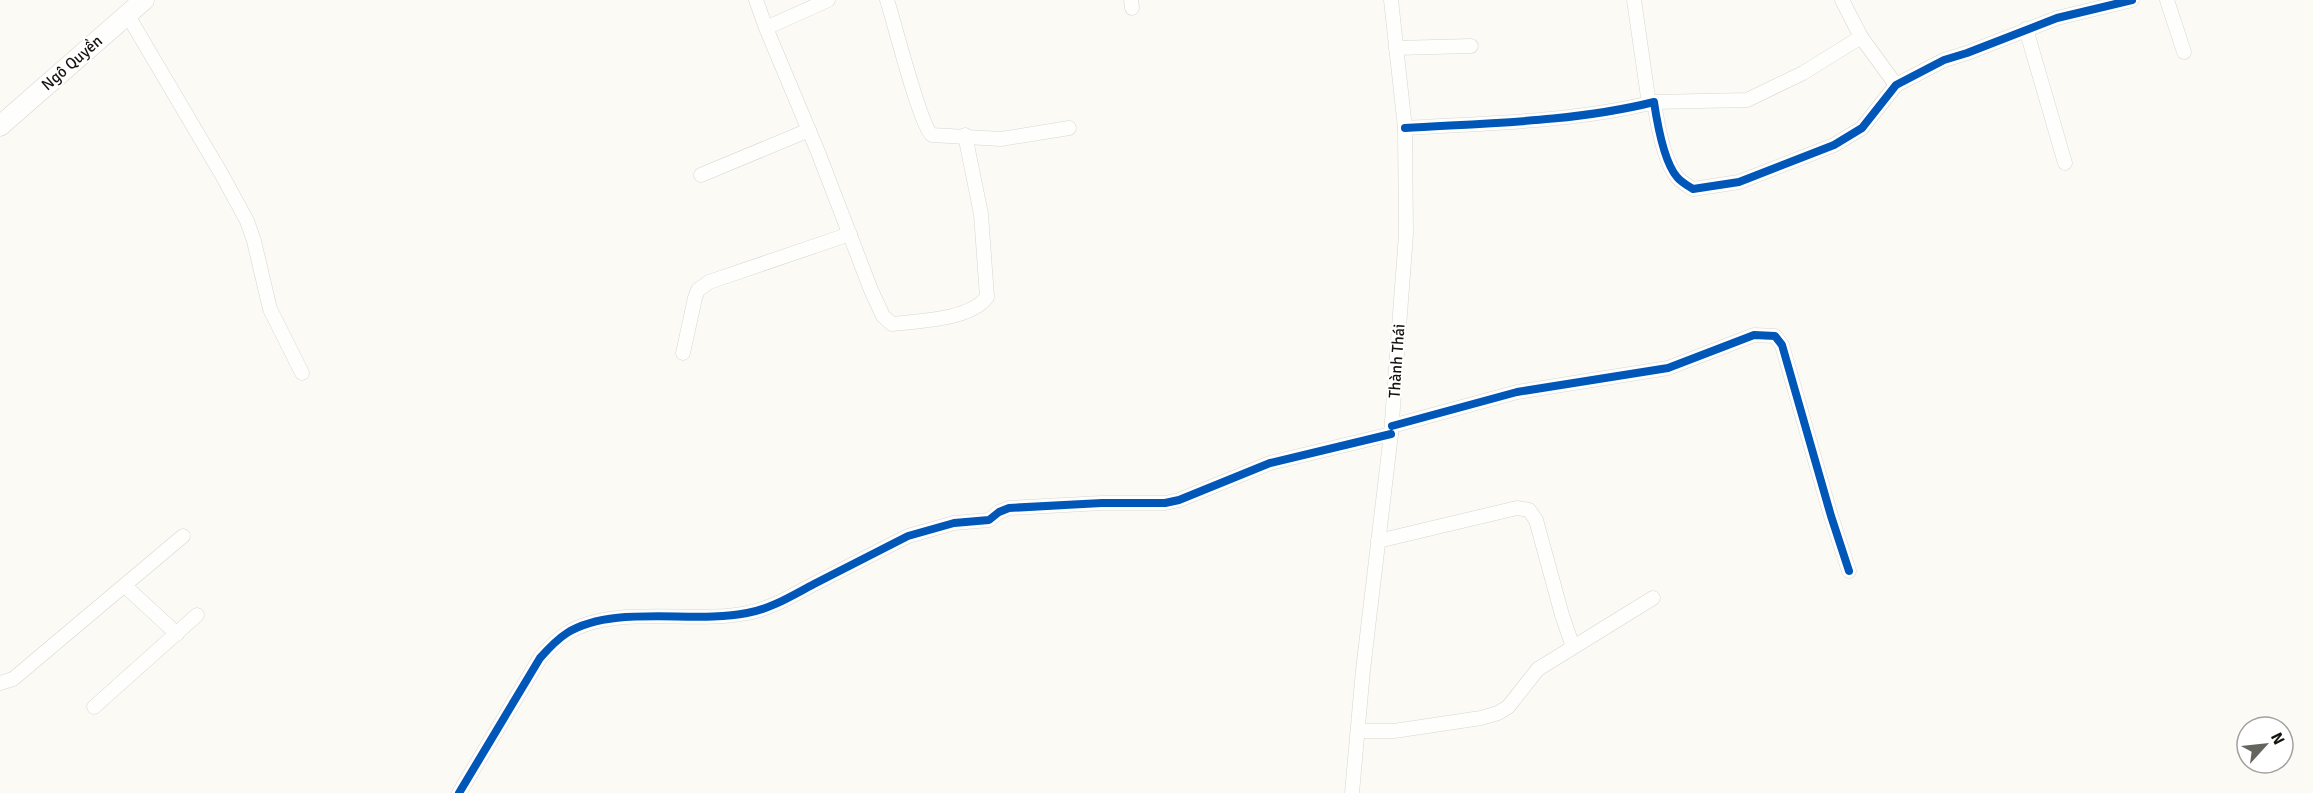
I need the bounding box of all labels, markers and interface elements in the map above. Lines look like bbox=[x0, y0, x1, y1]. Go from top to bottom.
street label: Ngô Quyền bbox=[37, 31, 107, 95]
street label: Thành Thái bbox=[1384, 323, 1410, 399]
north arrow bbox=[2235, 715, 2295, 775]
text: N bbox=[2266, 729, 2289, 748]

